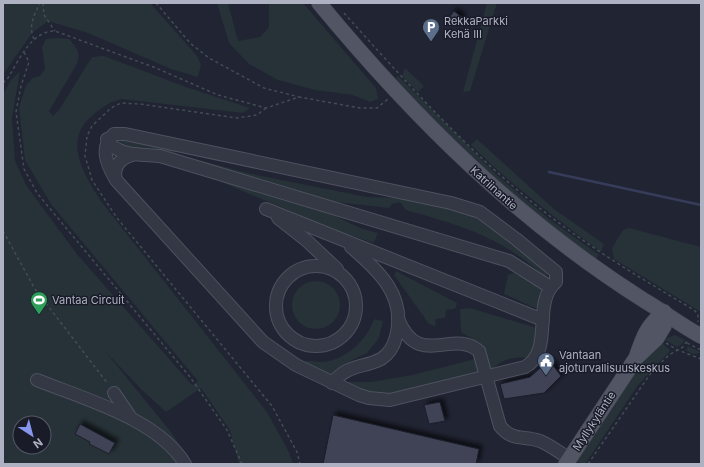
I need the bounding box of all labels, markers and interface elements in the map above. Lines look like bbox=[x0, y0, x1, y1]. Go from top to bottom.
place label: RekkaParkki Kehä III bbox=[444, 14, 508, 41]
parking icon: RekkaParkki Kehä III bbox=[421, 17, 441, 42]
street label: Katriinantie bbox=[468, 163, 520, 213]
sports icon: Vantaa Circuit bbox=[29, 290, 49, 315]
place label: Vantaa Circuit bbox=[52, 293, 125, 307]
place label: Vantaan ajoturvallisuuskeskus bbox=[559, 348, 670, 375]
public building icon: Vantaan ajoturvallisuuskeskus bbox=[536, 351, 556, 376]
street label: Myllykyläntie bbox=[570, 389, 618, 453]
north arrow bbox=[12, 415, 52, 455]
text: N bbox=[30, 435, 45, 451]

